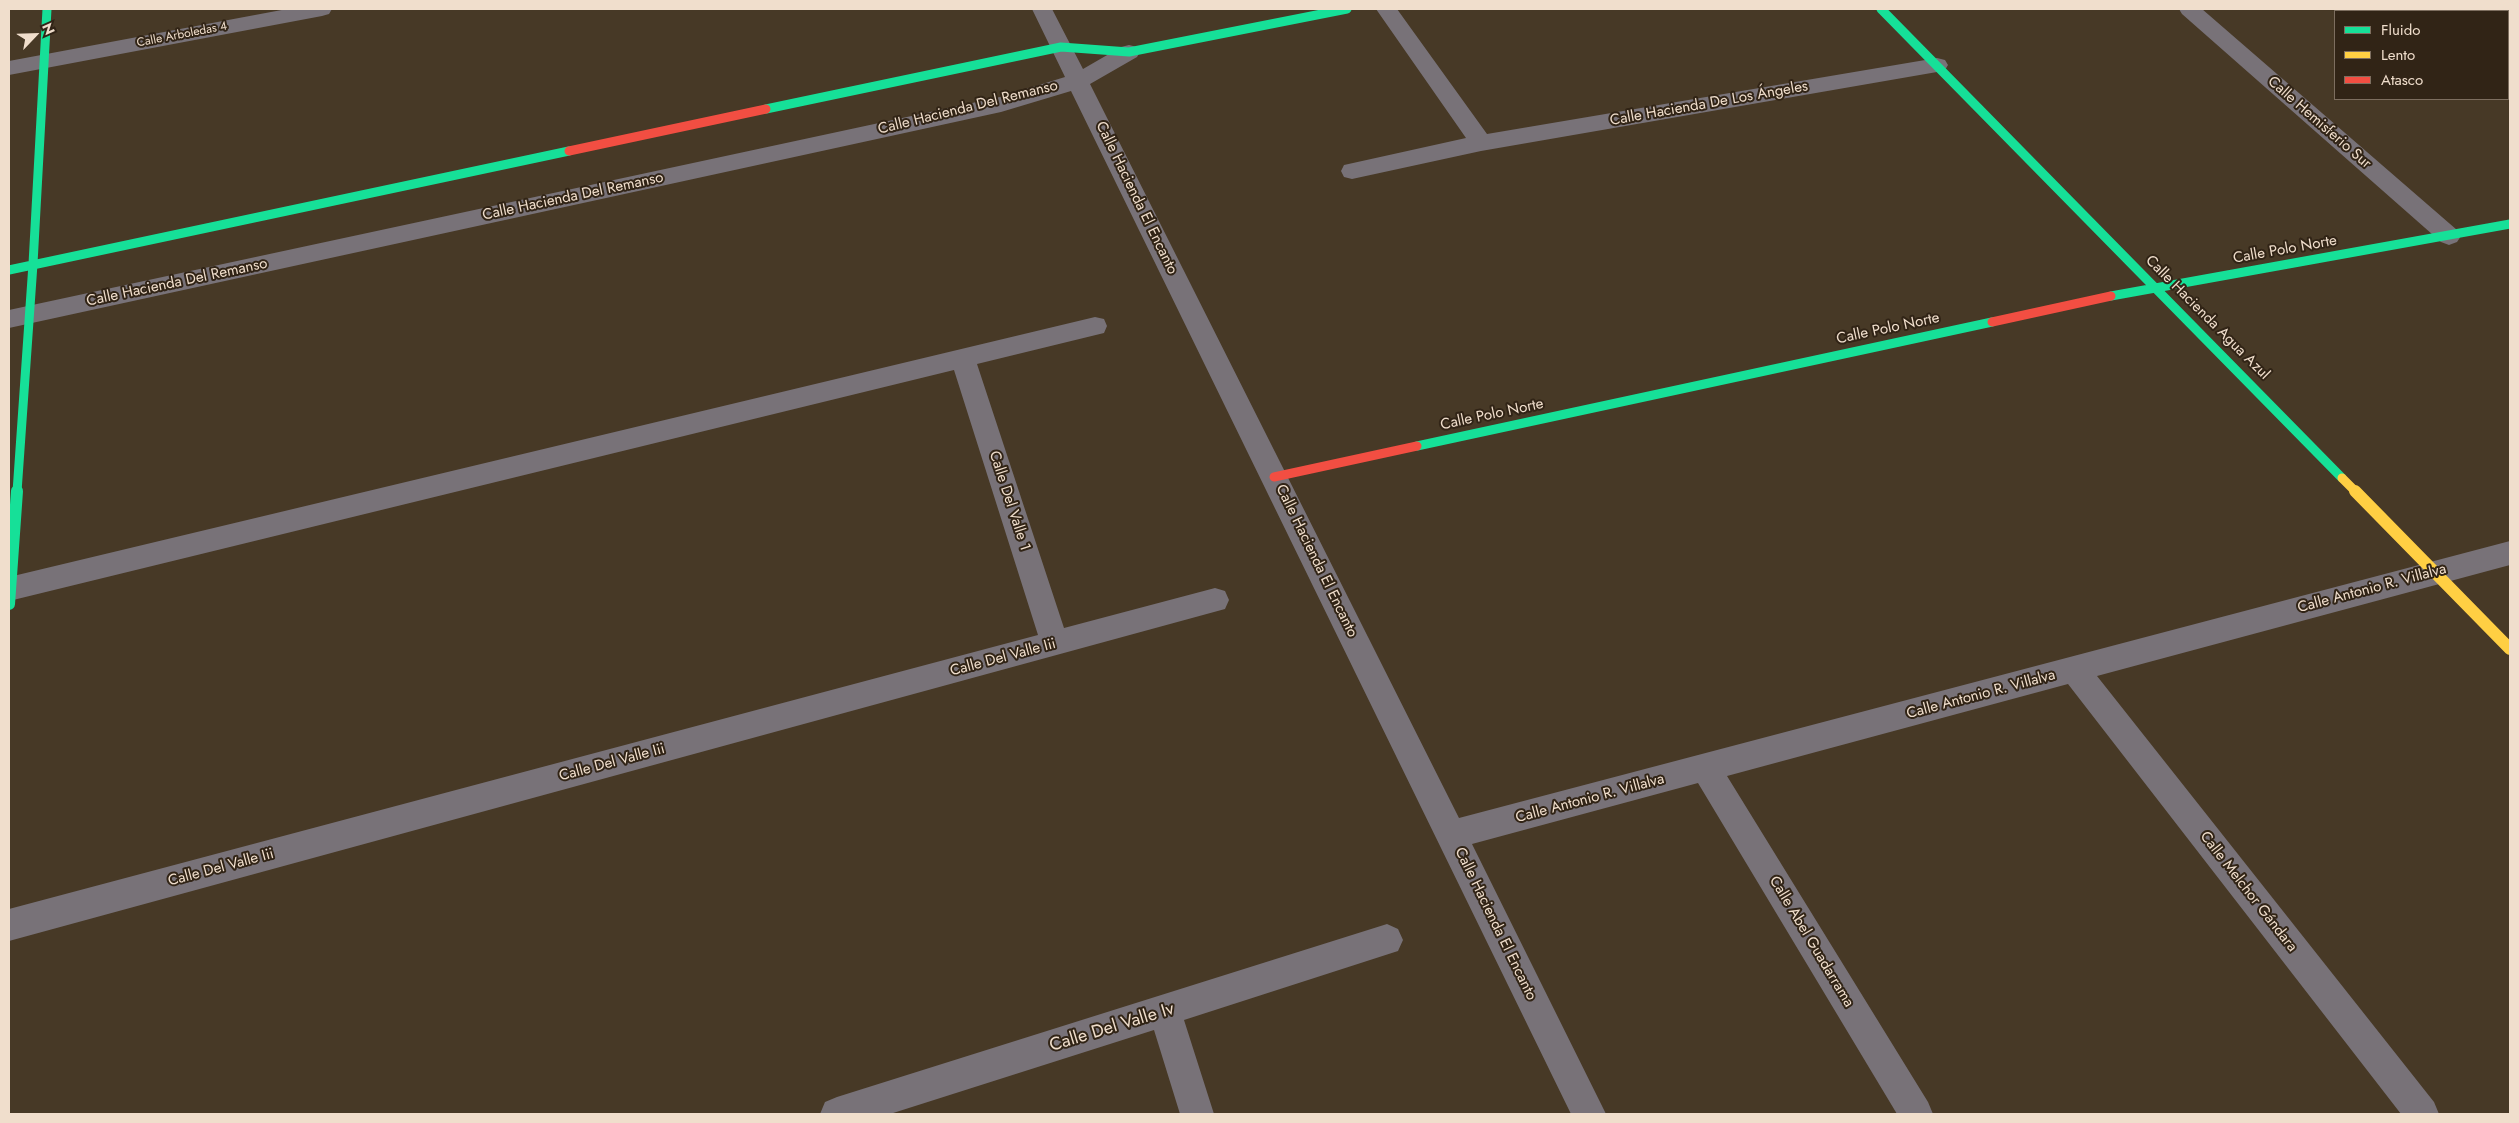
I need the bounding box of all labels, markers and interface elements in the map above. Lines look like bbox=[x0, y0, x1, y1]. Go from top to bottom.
north arrow bbox=[10, 10, 60, 60]
legend bbox=[2334, 10, 2509, 100]
street label: Calle Arboledas 4 bbox=[136, 19, 228, 51]
text: Fluido bbox=[2381, 19, 2420, 41]
text: N bbox=[37, 20, 60, 38]
text: Lento bbox=[2381, 44, 2415, 66]
text: Atasco bbox=[2381, 69, 2423, 91]
street label: Calle Hemisferio Sur bbox=[2263, 73, 2375, 173]
street label: Calle Hacienda Del Remanso bbox=[876, 77, 1060, 139]
street label: Calle Hacienda De Los Ángeles bbox=[1609, 78, 1809, 130]
street label: Calle Hacienda El Encanto bbox=[1091, 119, 1181, 277]
street label: Calle Hacienda Del Remanso bbox=[481, 169, 665, 225]
street label: Calle Polo Norte bbox=[2232, 232, 2338, 268]
street label: Calle Hacienda Agua Azul bbox=[2141, 252, 2273, 384]
street label: Calle Hacienda Del Remanso bbox=[85, 255, 269, 311]
street label: Calle Polo Norte bbox=[1835, 309, 1941, 349]
street label: Calle Polo Norte bbox=[1439, 395, 1545, 435]
street label: Calle Del Valle 1 bbox=[984, 449, 1034, 553]
street label: Calle Hacienda El Encanto bbox=[1271, 482, 1361, 640]
street label: Calle Antonio R. Villalva bbox=[2296, 560, 2448, 618]
street label: Calle Del Valle Iii bbox=[948, 635, 1058, 681]
street label: Calle Antonio R. Villalva bbox=[1905, 666, 2057, 724]
street label: Calle Del Valle Iii bbox=[557, 740, 667, 786]
street label: Calle Antonio R. Villalva bbox=[1514, 770, 1666, 828]
street label: Calle Melchor Gándara bbox=[2195, 828, 2301, 956]
street label: Calle Del Valle Iii bbox=[166, 845, 276, 891]
street label: Calle Hacienda El Encanto bbox=[1450, 845, 1540, 1003]
street label: Calle Abel Guadarrama bbox=[1765, 873, 1857, 1011]
street label: Calle Del Valle Iv bbox=[1047, 999, 1177, 1057]

